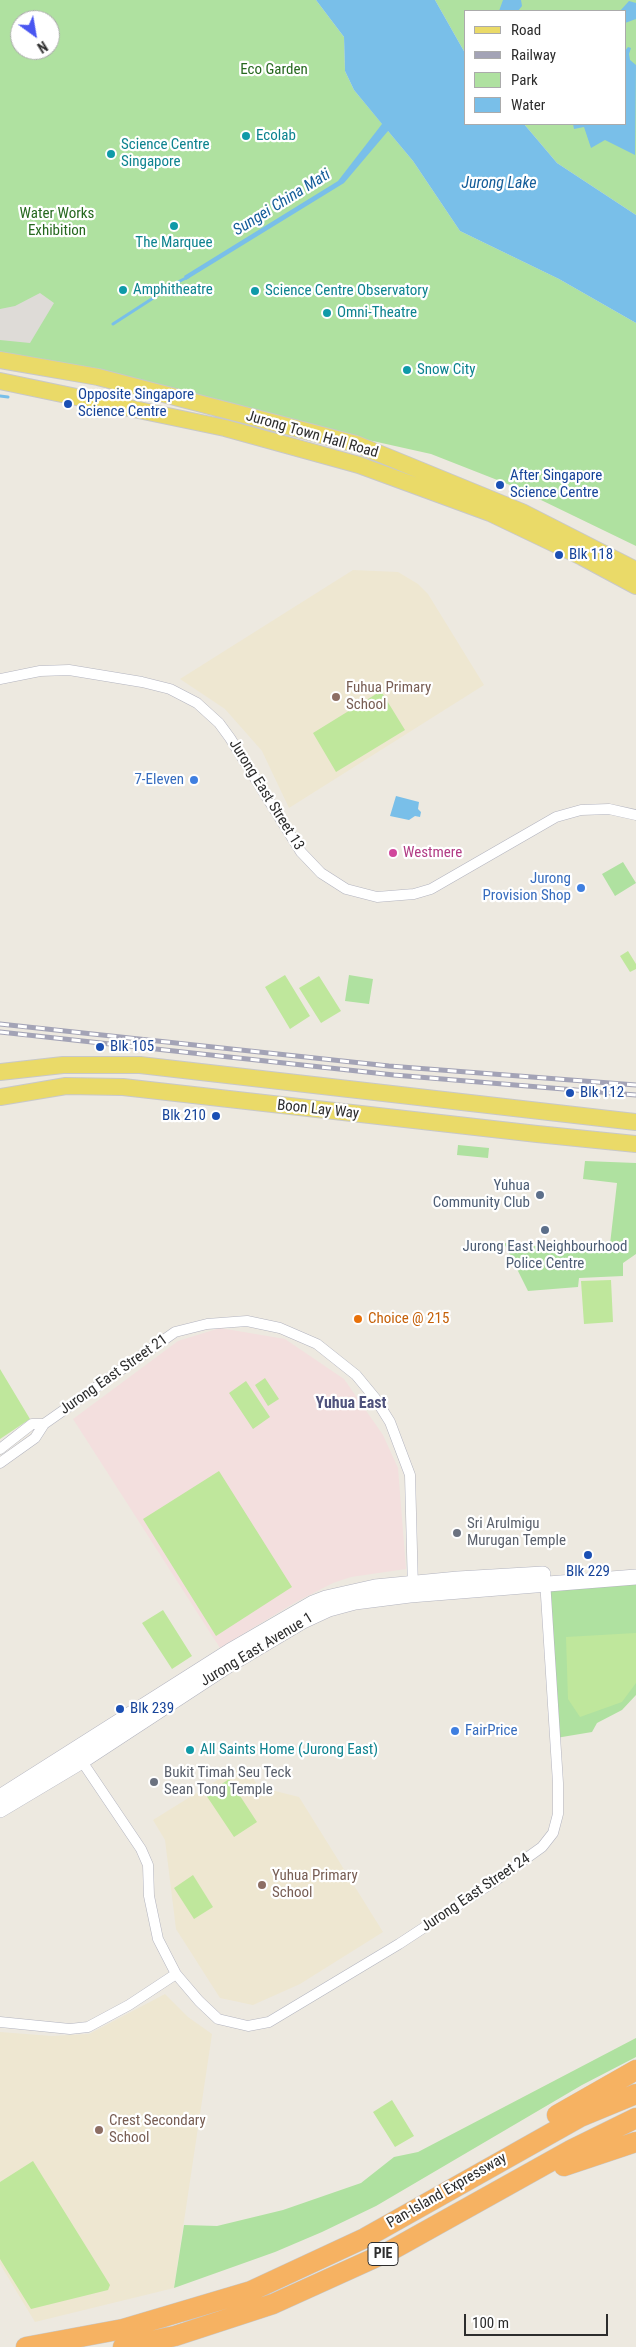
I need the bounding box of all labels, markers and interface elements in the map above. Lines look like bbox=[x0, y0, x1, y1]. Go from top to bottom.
north arrow bbox=[10, 10, 60, 60]
legend bbox=[464, 10, 626, 125]
text: Road bbox=[511, 21, 541, 39]
text: N bbox=[35, 38, 50, 56]
text: Railway bbox=[511, 46, 556, 64]
park label: Eco Garden bbox=[240, 61, 308, 79]
text: Park bbox=[511, 71, 538, 89]
text: Water bbox=[511, 96, 545, 114]
place label: Ecolab bbox=[256, 127, 296, 145]
marker: Ecolab bbox=[240, 130, 252, 142]
place label: Science Centre Singapore bbox=[121, 136, 210, 171]
marker: Science Centre Singapore bbox=[105, 148, 117, 160]
water label: Sungei China Mati bbox=[230, 165, 334, 241]
water label: Jurong Lake bbox=[461, 174, 537, 194]
park label: Water Works Exhibition bbox=[20, 205, 94, 240]
marker: The Marquee bbox=[168, 220, 180, 232]
place label: The Marquee bbox=[135, 234, 213, 252]
place label: Amphitheatre bbox=[133, 281, 213, 299]
place label: Science Centre Observatory bbox=[265, 282, 428, 300]
marker: Amphitheatre bbox=[117, 284, 129, 296]
marker: Science Centre Observatory bbox=[249, 285, 261, 297]
place label: Omni-Theatre bbox=[337, 304, 417, 322]
marker: Omni-Theatre bbox=[321, 307, 333, 319]
place label: Snow City bbox=[417, 361, 475, 379]
marker: Snow City bbox=[401, 364, 413, 376]
place label: Opposite Singapore Science Centre bbox=[78, 386, 194, 421]
marker: Opposite Singapore Science Centre bbox=[62, 398, 74, 410]
street label: Jurong Town Hall Road bbox=[244, 408, 380, 462]
place label: After Singapore Science Centre bbox=[510, 467, 602, 502]
marker: After Singapore Science Centre bbox=[494, 479, 506, 491]
place label: Blk 118 bbox=[569, 546, 613, 564]
marker: Blk 118 bbox=[553, 549, 565, 561]
place label: Fuhua Primary School bbox=[346, 679, 431, 714]
marker: Fuhua Primary School bbox=[330, 691, 342, 703]
street label: Jurong East Street 13 bbox=[225, 736, 307, 854]
place label: 7-Eleven bbox=[134, 771, 184, 789]
marker: 7-Eleven bbox=[188, 774, 200, 786]
place label: Westmere bbox=[403, 844, 462, 862]
marker: Westmere bbox=[387, 847, 399, 859]
place label: Jurong Provision Shop bbox=[483, 870, 571, 905]
marker: Jurong Provision Shop bbox=[575, 882, 587, 894]
place label: Blk 105 bbox=[110, 1038, 154, 1056]
marker: Blk 105 bbox=[94, 1041, 106, 1053]
place label: Blk 112 bbox=[580, 1084, 624, 1102]
marker: Blk 112 bbox=[564, 1087, 576, 1099]
street label: Boon Lay Way bbox=[276, 1097, 360, 1123]
place label: Blk 210 bbox=[162, 1107, 206, 1125]
marker: Blk 210 bbox=[210, 1110, 222, 1122]
place label: Yuhua Community Club bbox=[433, 1177, 530, 1212]
marker: Yuhua Community Club bbox=[534, 1189, 546, 1201]
marker: Jurong East Neighbourhood Police Centre bbox=[539, 1224, 551, 1236]
place label: Jurong East Neighbourhood Police Centre bbox=[463, 1238, 627, 1273]
place label: Choice @ 215 bbox=[368, 1310, 449, 1328]
marker: Choice @ 215 bbox=[352, 1313, 364, 1325]
street label: Jurong East Street 21 bbox=[57, 1331, 171, 1419]
district label: Yuhua East bbox=[316, 1394, 386, 1414]
place label: Sri Arulmigu Murugan Temple bbox=[467, 1515, 566, 1550]
marker: Sri Arulmigu Murugan Temple bbox=[451, 1527, 463, 1539]
marker: Blk 229 bbox=[582, 1549, 594, 1561]
place label: Blk 229 bbox=[566, 1563, 610, 1581]
street label: Jurong East Avenue 1 bbox=[198, 1609, 316, 1691]
place label: Blk 239 bbox=[130, 1700, 174, 1718]
marker: Blk 239 bbox=[114, 1703, 126, 1715]
place label: FairPrice bbox=[465, 1722, 517, 1740]
marker: FairPrice bbox=[449, 1725, 461, 1737]
place label: All Saints Home (Jurong East) bbox=[200, 1741, 378, 1759]
marker: All Saints Home (Jurong East) bbox=[184, 1744, 196, 1756]
place label: Bukit Timah Seu Teck Sean Tong Temple bbox=[164, 1764, 291, 1799]
marker: Bukit Timah Seu Teck Sean Tong Temple bbox=[148, 1776, 160, 1788]
street label: Jurong East Street 24 bbox=[418, 1850, 534, 1936]
place label: Yuhua Primary School bbox=[272, 1867, 358, 1902]
marker: Yuhua Primary School bbox=[256, 1879, 268, 1891]
place label: Crest Secondary School bbox=[109, 2112, 206, 2147]
marker: Crest Secondary School bbox=[93, 2124, 105, 2136]
street label: Pan-Island Expressway bbox=[384, 2149, 510, 2233]
road number: PIE bbox=[368, 2242, 398, 2266]
scale bar bbox=[466, 2304, 610, 2336]
text: 100 m bbox=[472, 2314, 509, 2332]

